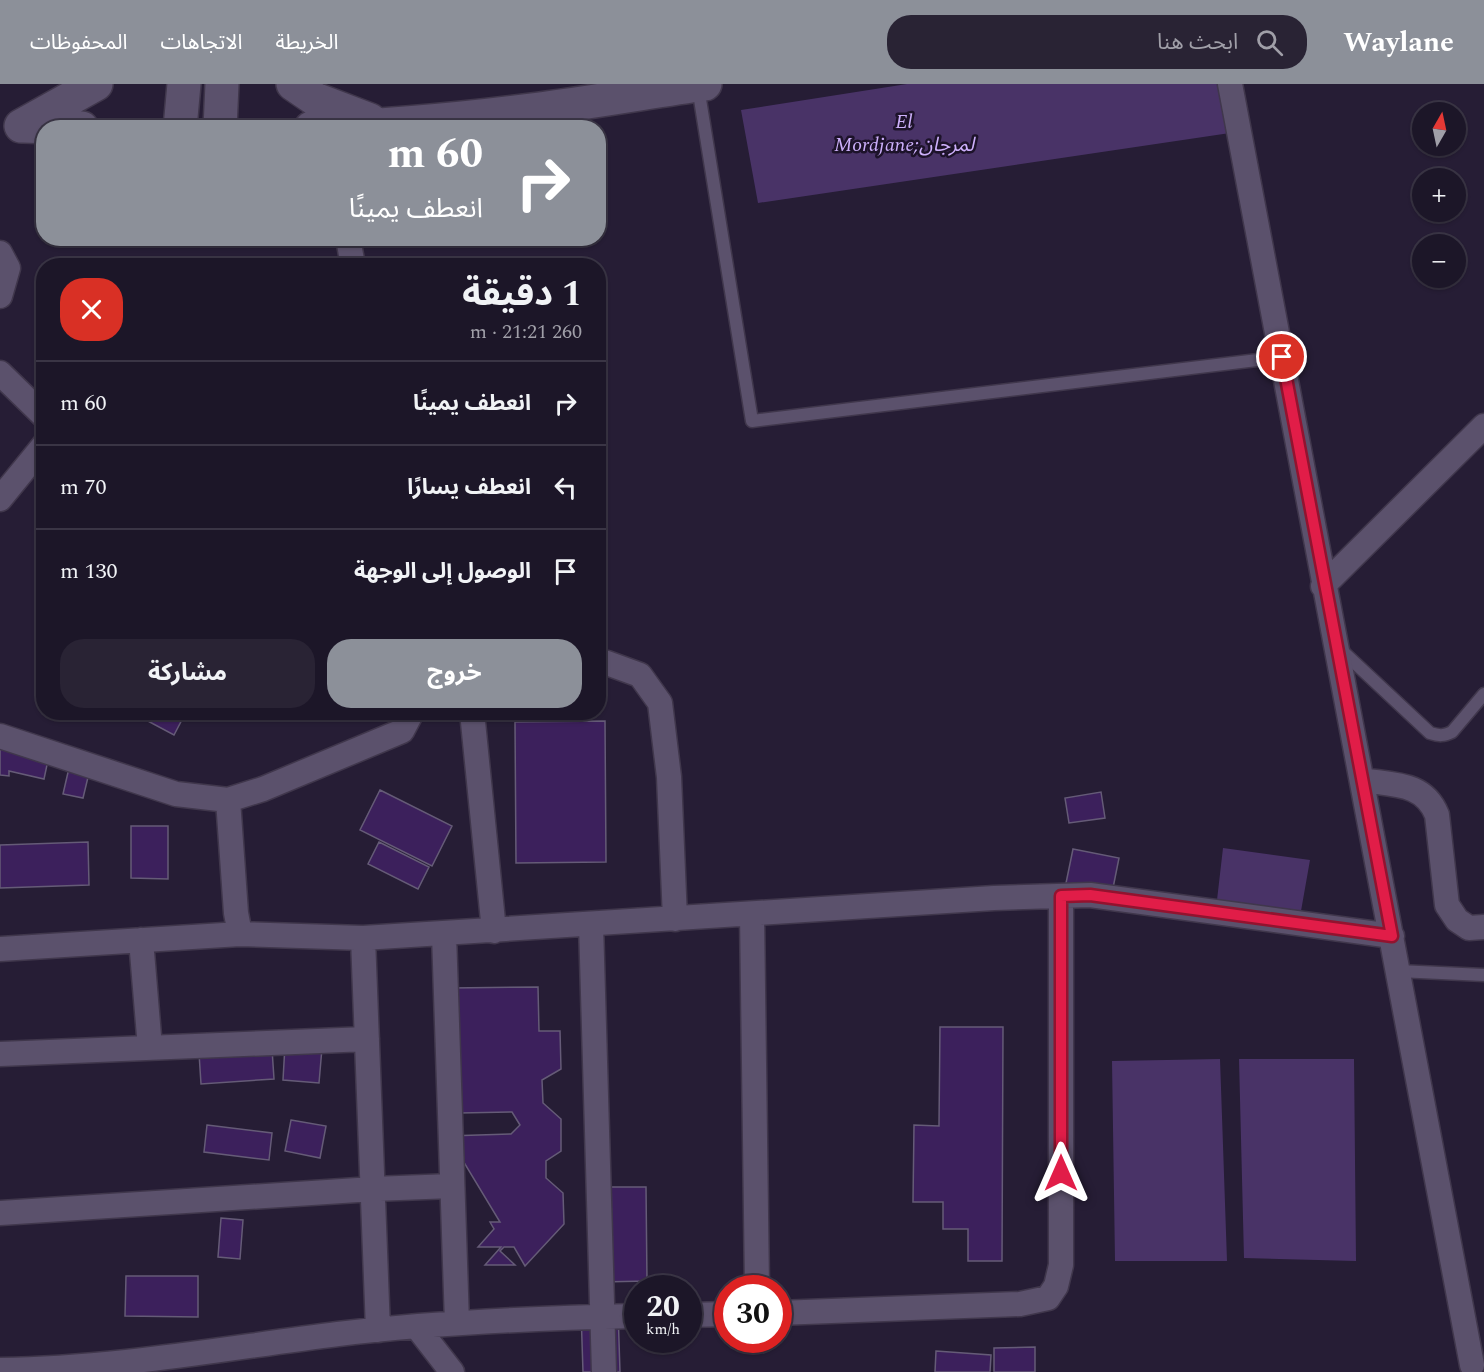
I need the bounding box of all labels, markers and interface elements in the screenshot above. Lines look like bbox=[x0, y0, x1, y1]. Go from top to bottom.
search box bbox=[887, 15, 1307, 69]
text: Waylane bbox=[1343, 21, 1454, 64]
text: ابحث هنا bbox=[1157, 26, 1238, 59]
icon: search bbox=[1253, 26, 1286, 59]
text: المحفوظات bbox=[30, 27, 127, 59]
text: الاتجاهات bbox=[160, 27, 242, 59]
text: الخريطة bbox=[275, 27, 338, 59]
north arrow bbox=[1412, 102, 1466, 156]
map controls bbox=[1412, 102, 1466, 288]
park label: El Mordjane;لمرجان bbox=[834, 107, 977, 160]
text: 60 m bbox=[388, 123, 483, 186]
icon: right bbox=[504, 144, 582, 222]
button: + bbox=[1412, 168, 1466, 222]
text: انعطف يمينًا bbox=[349, 188, 483, 230]
button: − bbox=[1412, 234, 1466, 288]
text: 1 دقيقة bbox=[462, 267, 582, 322]
button: close bbox=[60, 278, 123, 341]
text: 260 m · 21:21 bbox=[470, 317, 582, 347]
pin bbox=[1256, 331, 1307, 382]
icon: arrive bbox=[1265, 340, 1298, 373]
text: 60 m bbox=[60, 387, 106, 420]
text: انعطف يمينًا bbox=[413, 387, 531, 420]
icon: right bbox=[549, 387, 582, 420]
text: 70 m bbox=[60, 471, 106, 504]
text: انعطف يسارًا bbox=[407, 471, 531, 504]
icon: left bbox=[549, 471, 582, 504]
text: 130 m bbox=[60, 555, 117, 588]
text: الوصول إلى الوجهة bbox=[354, 555, 531, 588]
icon: arrive bbox=[549, 555, 582, 588]
button: مشاركة bbox=[60, 639, 315, 708]
button: خروج bbox=[327, 639, 582, 708]
position arrow bbox=[1029, 1141, 1093, 1205]
speed limit sign: 30 bbox=[714, 1275, 792, 1353]
text: 20 bbox=[646, 1284, 680, 1330]
text: km/h bbox=[646, 1318, 680, 1341]

